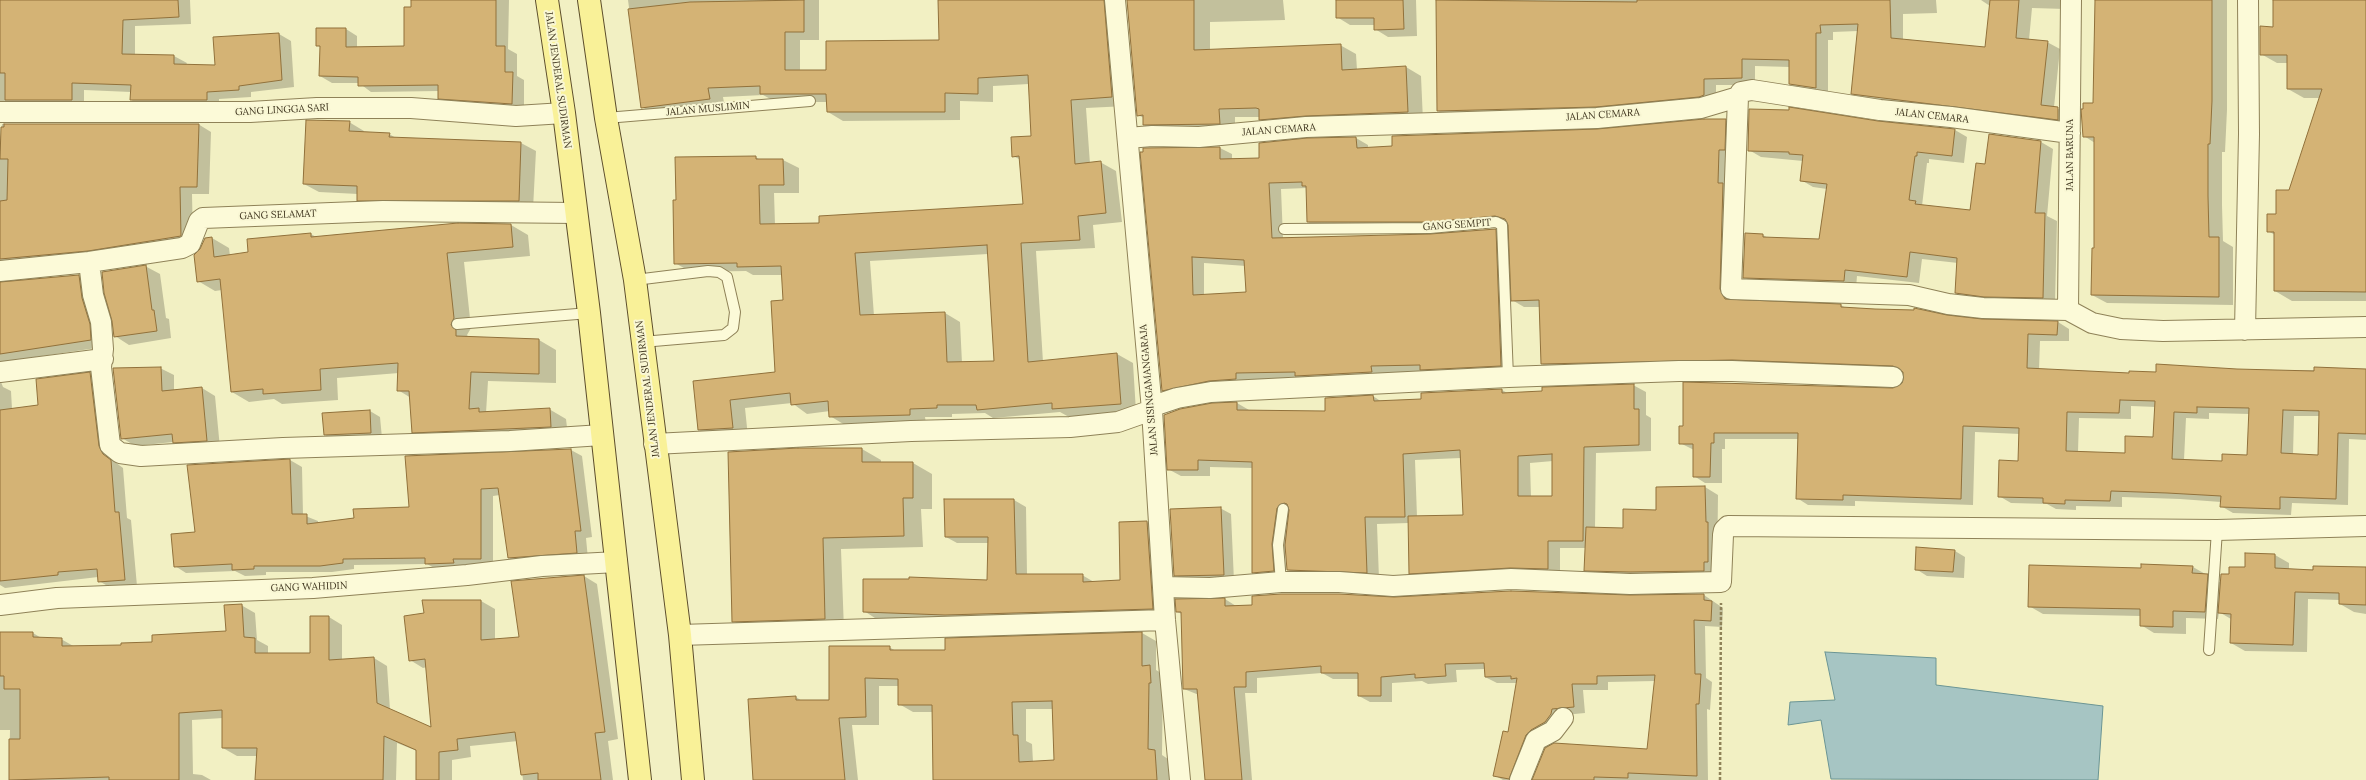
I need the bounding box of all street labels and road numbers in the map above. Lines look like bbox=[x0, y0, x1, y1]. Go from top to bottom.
street label: JALAN JENDERAL SUDIRMAN bbox=[542, 11, 574, 149]
street label: JALAN MUSLIMIN bbox=[666, 99, 750, 119]
street label: GANG LINGGA SARI bbox=[235, 102, 329, 118]
street label: JALAN CEMARA bbox=[1566, 106, 1640, 124]
street label: JALAN CEMARA bbox=[1895, 106, 1969, 126]
street label: JALAN BARUNA bbox=[2064, 119, 2076, 191]
street label: JALAN CEMARA bbox=[1242, 121, 1316, 139]
street label: GANG SELAMAT bbox=[239, 208, 317, 222]
street label: GANG SEMPIT bbox=[1422, 217, 1492, 233]
street label: JALAN JENDERAL SUDIRMAN bbox=[634, 320, 662, 458]
street label: JALAN SISINGAMANGARAJA bbox=[1137, 324, 1161, 456]
street label: GANG WAHIDIN bbox=[270, 580, 348, 594]

